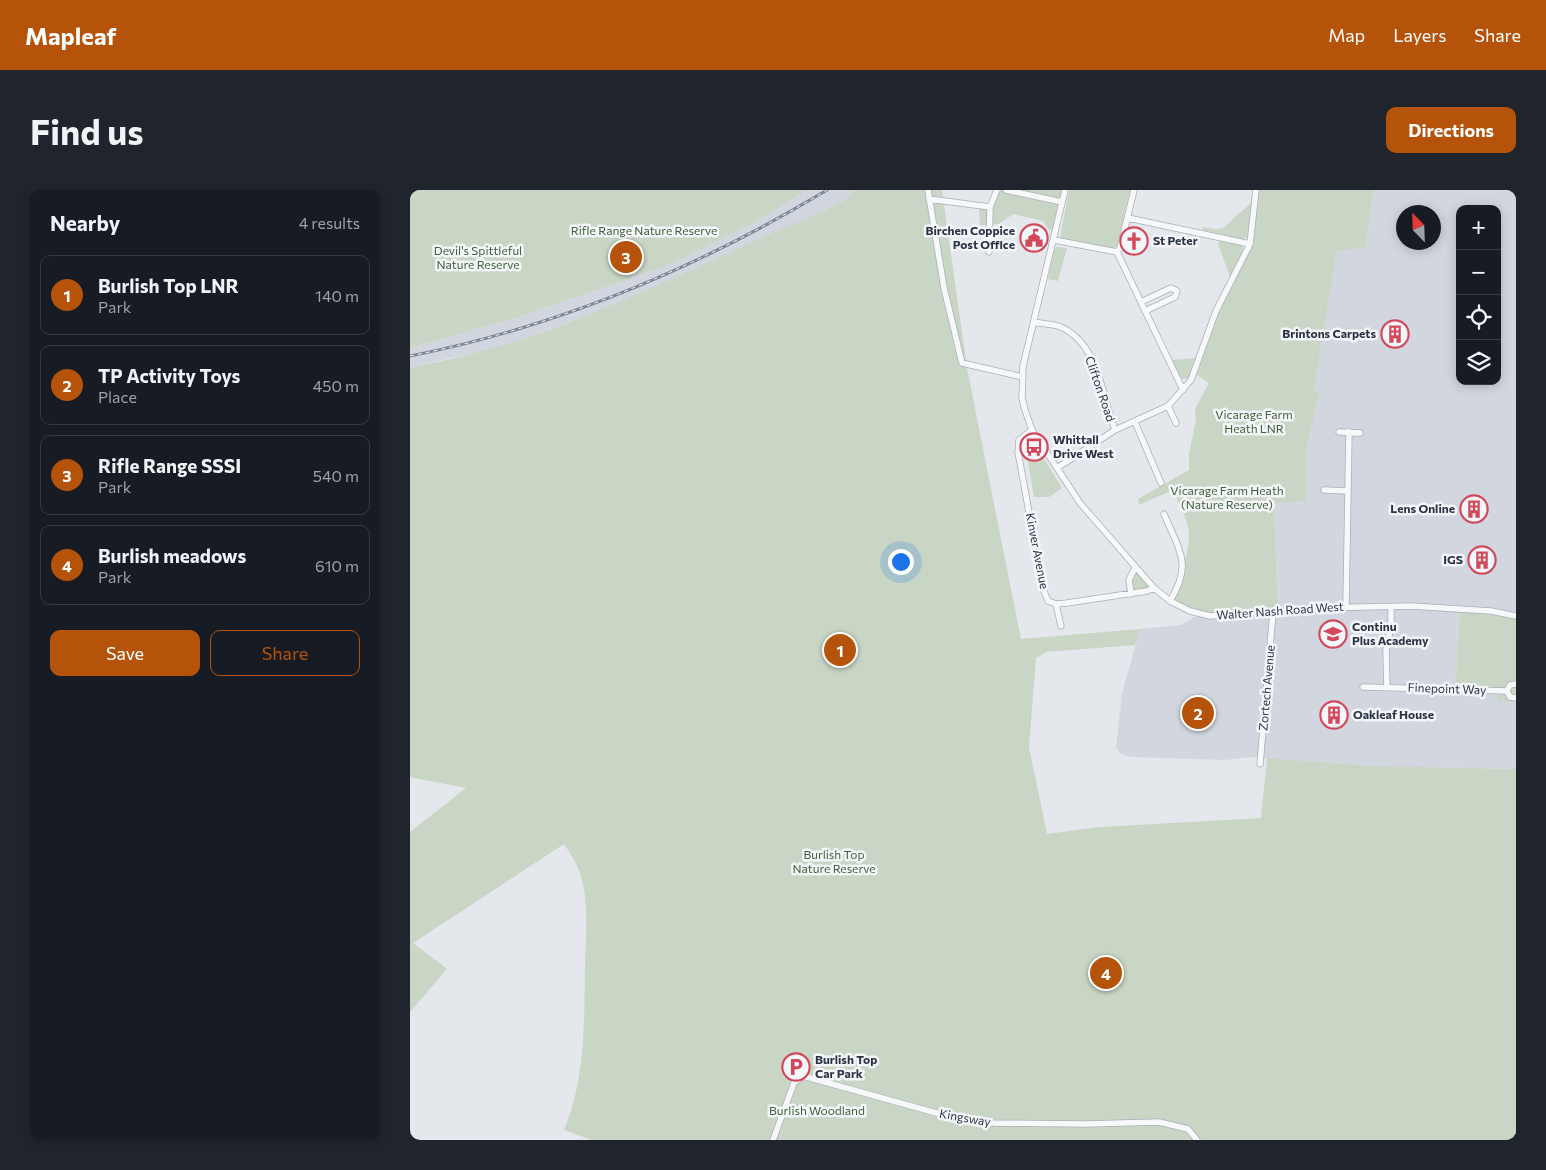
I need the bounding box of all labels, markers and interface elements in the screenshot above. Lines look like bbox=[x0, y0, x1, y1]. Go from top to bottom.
text: Mapleaf bbox=[25, 21, 116, 50]
text: Map bbox=[1328, 24, 1365, 46]
text: Layers bbox=[1393, 24, 1446, 46]
text: Share bbox=[1474, 24, 1521, 46]
button: Directions bbox=[1386, 107, 1516, 153]
text: Find us bbox=[30, 109, 144, 152]
north arrow bbox=[1396, 205, 1441, 250]
map controls bbox=[1456, 205, 1501, 385]
button: + bbox=[1456, 205, 1501, 250]
text: Nearby bbox=[50, 210, 120, 235]
text: 4 results bbox=[299, 213, 360, 232]
park label: Rifle Range Nature Reserve bbox=[571, 223, 717, 237]
place label: Birchen Coppice Post Office bbox=[926, 223, 1015, 251]
public building icon: Birchen Coppice Post Office bbox=[1019, 223, 1049, 253]
church icon: St Peter bbox=[1119, 226, 1149, 256]
place label: St Peter bbox=[1153, 233, 1198, 247]
pin: 3 bbox=[610, 238, 642, 276]
park label: Devil's Spittleful Nature Reserve bbox=[434, 243, 522, 271]
button: − bbox=[1456, 250, 1501, 295]
text: Burlish Top LNR bbox=[98, 274, 239, 297]
text: 1 bbox=[63, 286, 71, 305]
text: 140 m bbox=[315, 286, 359, 305]
button: locate bbox=[1456, 295, 1501, 340]
text: Park bbox=[98, 297, 131, 316]
building icon: Brintons Carpets bbox=[1380, 319, 1410, 349]
place label: Brintons Carpets bbox=[1282, 326, 1376, 340]
button: layers bbox=[1456, 340, 1501, 385]
street label: Clifton Road bbox=[1083, 354, 1119, 423]
text: TP Activity Toys bbox=[98, 364, 240, 387]
text: 2 bbox=[62, 376, 72, 395]
text: 450 m bbox=[313, 376, 359, 395]
text: Place bbox=[98, 387, 137, 406]
park label: Vicarage Farm Heath LNR bbox=[1215, 407, 1293, 435]
bus stop icon: Whittall Drive West bbox=[1019, 432, 1049, 462]
place label: Whittall Drive West bbox=[1053, 432, 1114, 460]
text: Rifle Range SSSI bbox=[98, 454, 241, 477]
text: 3 bbox=[62, 466, 72, 485]
text: 540 m bbox=[313, 466, 359, 485]
text: Park bbox=[98, 477, 131, 496]
park label: Vicarage Farm Heath (Nature Reserve) bbox=[1170, 483, 1284, 511]
building icon: Lens Online bbox=[1459, 494, 1489, 524]
place label: Lens Online bbox=[1390, 501, 1455, 515]
street label: Kinver Avenue bbox=[1024, 512, 1052, 590]
text: Burlish meadows bbox=[98, 544, 246, 567]
building icon: IGS bbox=[1467, 545, 1497, 575]
your location bbox=[888, 549, 914, 575]
place label: IGS bbox=[1443, 552, 1463, 566]
text: 4 bbox=[62, 556, 72, 575]
text: 610 m bbox=[315, 556, 359, 575]
text: Park bbox=[98, 567, 131, 586]
street label: Walter Nash Road West bbox=[1216, 599, 1344, 621]
school or university icon: Continu Plus Academy bbox=[1318, 619, 1348, 649]
place label: Continu Plus Academy bbox=[1352, 619, 1429, 647]
button: Save bbox=[50, 630, 200, 676]
button: Share bbox=[210, 630, 360, 676]
pin: 1 bbox=[824, 631, 856, 669]
street label: Zortech Avenue bbox=[1255, 644, 1277, 732]
street label: Finepoint Way bbox=[1408, 680, 1487, 696]
pin: 2 bbox=[1182, 694, 1214, 732]
building icon: Oakleaf House bbox=[1319, 700, 1349, 730]
place label: Oakleaf House bbox=[1353, 707, 1434, 721]
park label: Burlish Top Nature Reserve bbox=[793, 847, 876, 875]
pin: 4 bbox=[1090, 954, 1122, 992]
parking icon: Burlish Top Car Park bbox=[781, 1052, 811, 1082]
place label: Burlish Top Car Park bbox=[815, 1052, 877, 1080]
park label: Burlish Woodland bbox=[769, 1103, 865, 1117]
street label: Kingsway bbox=[938, 1106, 992, 1128]

